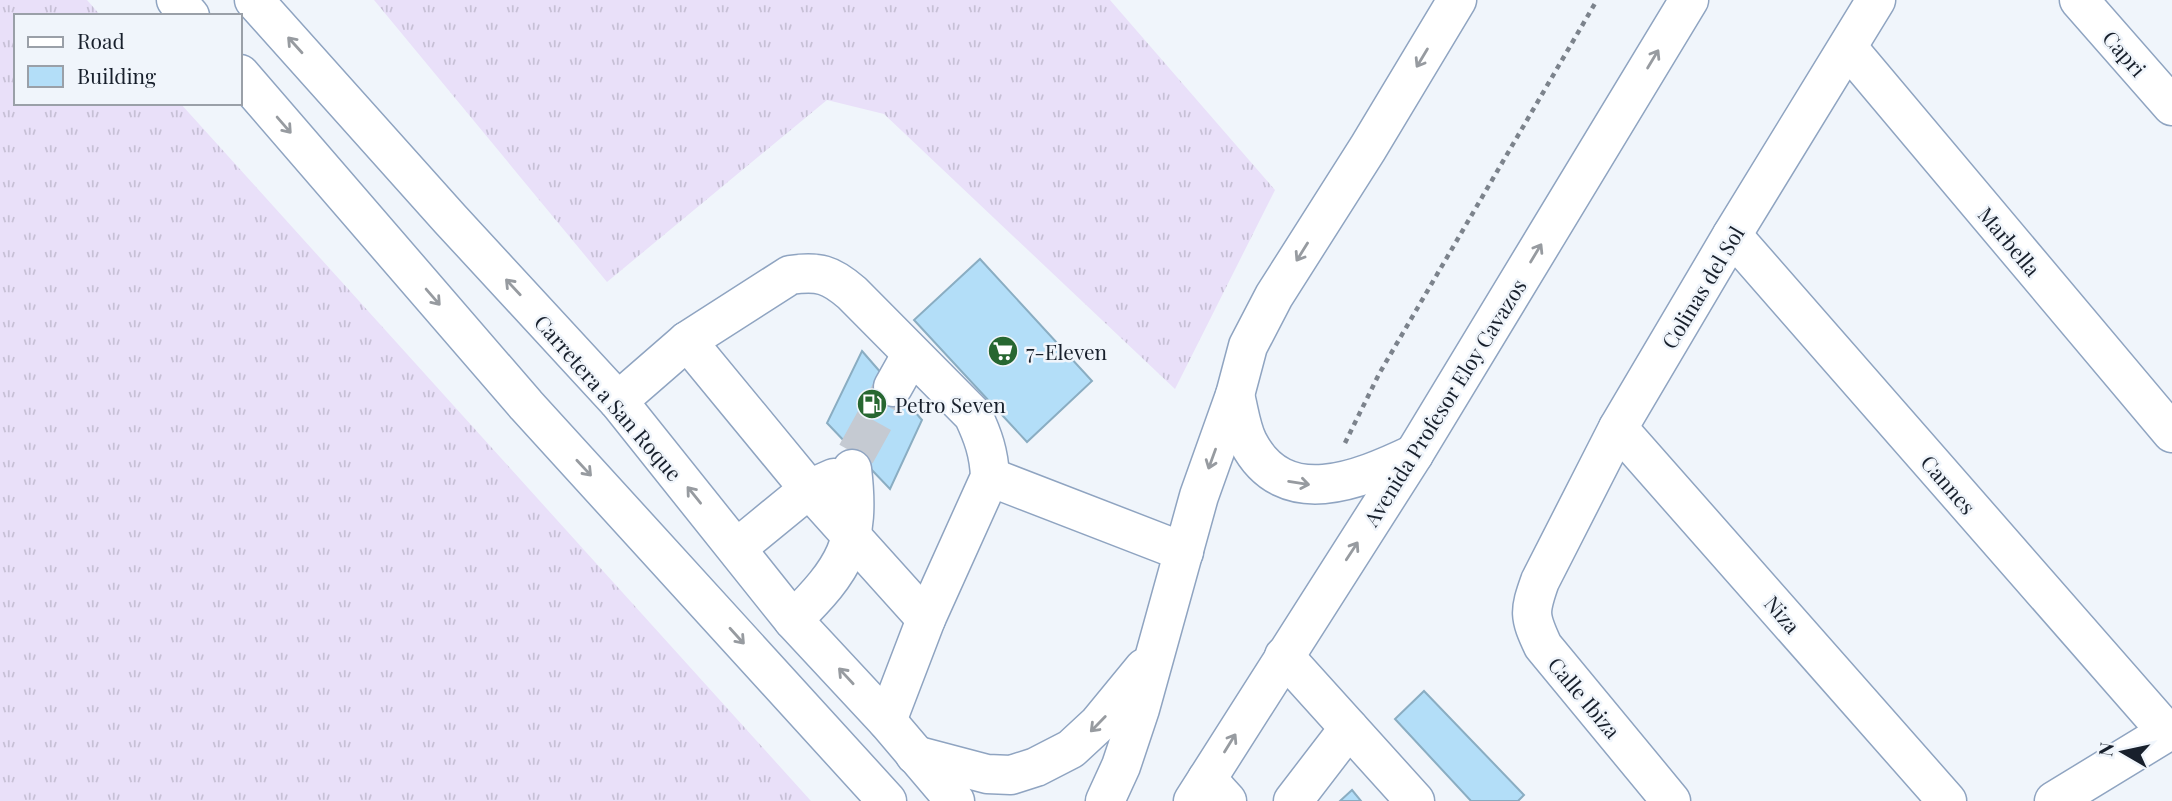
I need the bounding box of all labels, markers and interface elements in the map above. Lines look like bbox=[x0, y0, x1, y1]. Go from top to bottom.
legend bbox=[14, 14, 242, 105]
street label: Capri bbox=[2097, 24, 2153, 82]
text: Road bbox=[77, 26, 125, 54]
one-way arrow bbox=[286, 37, 303, 54]
one-way arrow bbox=[1415, 48, 1429, 68]
one-way arrow bbox=[1647, 49, 1661, 69]
text: Building bbox=[77, 61, 156, 89]
one-way arrow bbox=[276, 116, 292, 134]
street label: Marbella bbox=[1973, 200, 2048, 282]
street label: Colinas del Sol bbox=[1654, 221, 1750, 353]
one-way arrow bbox=[1295, 241, 1309, 261]
one-way arrow bbox=[1529, 244, 1543, 264]
street label: Avenida Profesor Eloy Cavazos bbox=[1356, 273, 1532, 532]
one-way arrow bbox=[504, 279, 521, 296]
one-way arrow bbox=[425, 288, 441, 306]
street label: Carretera a San Roque bbox=[529, 308, 689, 486]
supermarket icon: 7-Eleven bbox=[986, 334, 1020, 368]
place label: 7-Eleven bbox=[1026, 337, 1108, 365]
fuel station icon: Petro Seven bbox=[855, 387, 889, 421]
place label: Petro Seven bbox=[895, 390, 1006, 418]
one-way arrow bbox=[1205, 448, 1218, 470]
street label: Cannes bbox=[1915, 448, 1983, 520]
one-way arrow bbox=[576, 459, 592, 477]
one-way arrow bbox=[1287, 477, 1310, 490]
one-way arrow bbox=[686, 487, 702, 505]
one-way arrow bbox=[1344, 542, 1359, 561]
street label: Niza bbox=[1759, 589, 1807, 639]
one-way arrow bbox=[728, 627, 745, 644]
street label: Calle Ibiza bbox=[1543, 650, 1628, 744]
one-way arrow bbox=[837, 668, 854, 685]
one-way arrow bbox=[1089, 715, 1106, 732]
north arrow bbox=[2088, 717, 2158, 787]
one-way arrow bbox=[1223, 734, 1237, 754]
text: N bbox=[2091, 740, 2119, 758]

